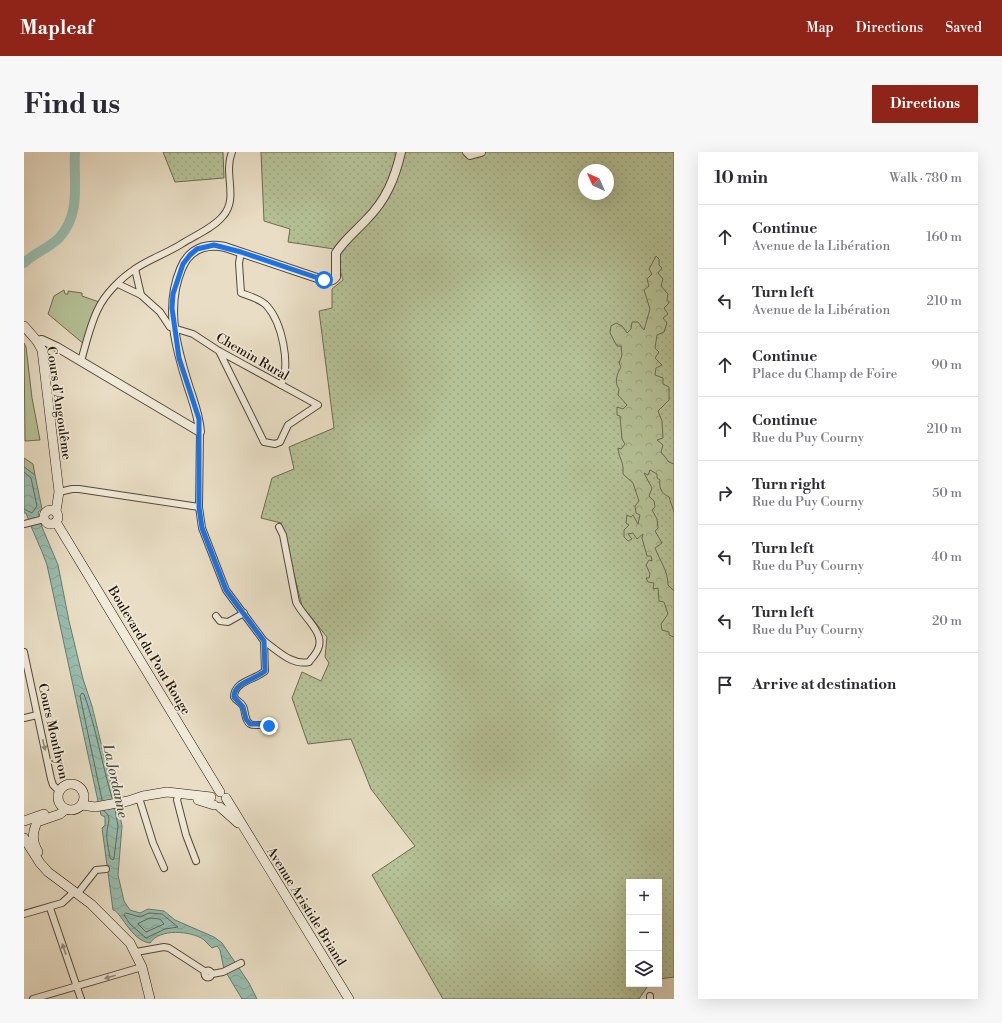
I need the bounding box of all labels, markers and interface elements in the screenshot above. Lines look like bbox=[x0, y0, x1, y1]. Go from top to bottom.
text: Mapleaf bbox=[20, 16, 93, 40]
text: Map bbox=[806, 19, 834, 37]
text: Directions bbox=[856, 19, 923, 37]
text: Saved bbox=[945, 19, 982, 37]
button: Directions bbox=[872, 85, 978, 123]
text: Find us bbox=[24, 87, 120, 122]
north arrow bbox=[578, 164, 614, 200]
text: 10 min bbox=[714, 167, 768, 189]
text: Walk · 780 m bbox=[889, 170, 962, 186]
text: Continue bbox=[752, 219, 817, 238]
icon: ahead bbox=[714, 226, 736, 248]
text: 160 m bbox=[926, 229, 962, 245]
text: Avenue de la Libération bbox=[752, 238, 890, 254]
route start bbox=[315, 271, 333, 289]
text: Turn left bbox=[752, 283, 814, 302]
icon: left bbox=[714, 290, 736, 312]
text: 210 m bbox=[927, 293, 962, 309]
text: Avenue de la Libération bbox=[752, 302, 890, 318]
street label: Chemin Rural bbox=[213, 330, 292, 384]
street label: Cours d'Angoulême bbox=[43, 345, 75, 461]
text: Continue bbox=[752, 347, 817, 366]
icon: ahead bbox=[714, 354, 736, 376]
text: 90 m bbox=[931, 357, 962, 373]
text: Place du Champ de Foire bbox=[752, 366, 897, 382]
text: Continue bbox=[752, 411, 817, 430]
icon: ahead bbox=[714, 418, 736, 440]
text: 210 m bbox=[927, 421, 962, 437]
text: Rue du Puy Courny bbox=[752, 430, 864, 446]
text: Turn right bbox=[752, 475, 826, 494]
icon: right bbox=[714, 482, 736, 504]
text: 50 m bbox=[932, 485, 962, 501]
text: Rue du Puy Courny bbox=[752, 494, 864, 510]
text: Turn left bbox=[752, 539, 814, 558]
icon: left bbox=[714, 546, 736, 568]
text: 40 m bbox=[932, 549, 962, 565]
text: Rue du Puy Courny bbox=[752, 558, 864, 574]
street label: Boulevard du Pont Rouge bbox=[104, 582, 194, 718]
text: Turn left bbox=[752, 603, 814, 622]
icon: left bbox=[714, 610, 736, 632]
text: 20 m bbox=[932, 613, 962, 629]
text: Rue du Puy Courny bbox=[752, 622, 864, 638]
icon: arrive bbox=[714, 674, 736, 696]
text: Arrive at destination bbox=[752, 675, 896, 694]
street label: Cours Monthyon bbox=[34, 682, 72, 781]
route end bbox=[260, 717, 278, 735]
one-way arrow bbox=[42, 738, 48, 751]
water label: La Jordanne bbox=[98, 742, 132, 820]
street label: Avenue Aristide Briand bbox=[263, 843, 350, 969]
map controls bbox=[626, 879, 662, 987]
button: + bbox=[626, 879, 662, 915]
button: − bbox=[626, 915, 662, 951]
one-way arrow bbox=[61, 943, 67, 955]
button: layers bbox=[626, 951, 662, 987]
one-way arrow bbox=[103, 974, 115, 980]

